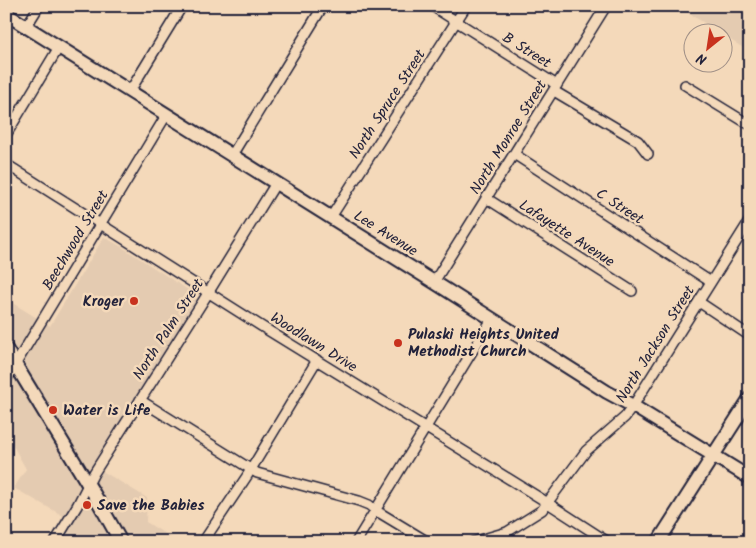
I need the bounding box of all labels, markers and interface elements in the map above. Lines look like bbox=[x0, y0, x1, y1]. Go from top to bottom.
north arrow bbox=[684, 22, 734, 72]
street label: B Street bbox=[497, 26, 556, 75]
street label: North Spruce Street bbox=[343, 45, 432, 164]
text: N bbox=[693, 47, 711, 70]
street label: North Monroe Street bbox=[464, 75, 554, 199]
street label: C Street bbox=[591, 182, 648, 231]
street label: Beechwood Street bbox=[36, 186, 115, 295]
street label: Lafayette Avenue bbox=[514, 194, 619, 274]
street label: Lee Avenue bbox=[349, 205, 423, 263]
street label: North Palm Street bbox=[127, 274, 211, 385]
street label: North Jackson Street bbox=[610, 281, 702, 408]
place label: Kroger bbox=[83, 290, 125, 314]
marker: Kroger bbox=[128, 295, 140, 307]
street label: Woodlawn Drive bbox=[265, 306, 362, 379]
place label: Pulaski Heights United Methodist Church bbox=[408, 323, 560, 364]
marker: Pulaski Heights United Methodist Church bbox=[392, 337, 404, 349]
place label: Water is Life bbox=[63, 399, 151, 423]
marker: Water is Life bbox=[47, 404, 59, 416]
place label: Save the Babies bbox=[97, 494, 204, 518]
marker: Save the Babies bbox=[81, 499, 93, 511]

